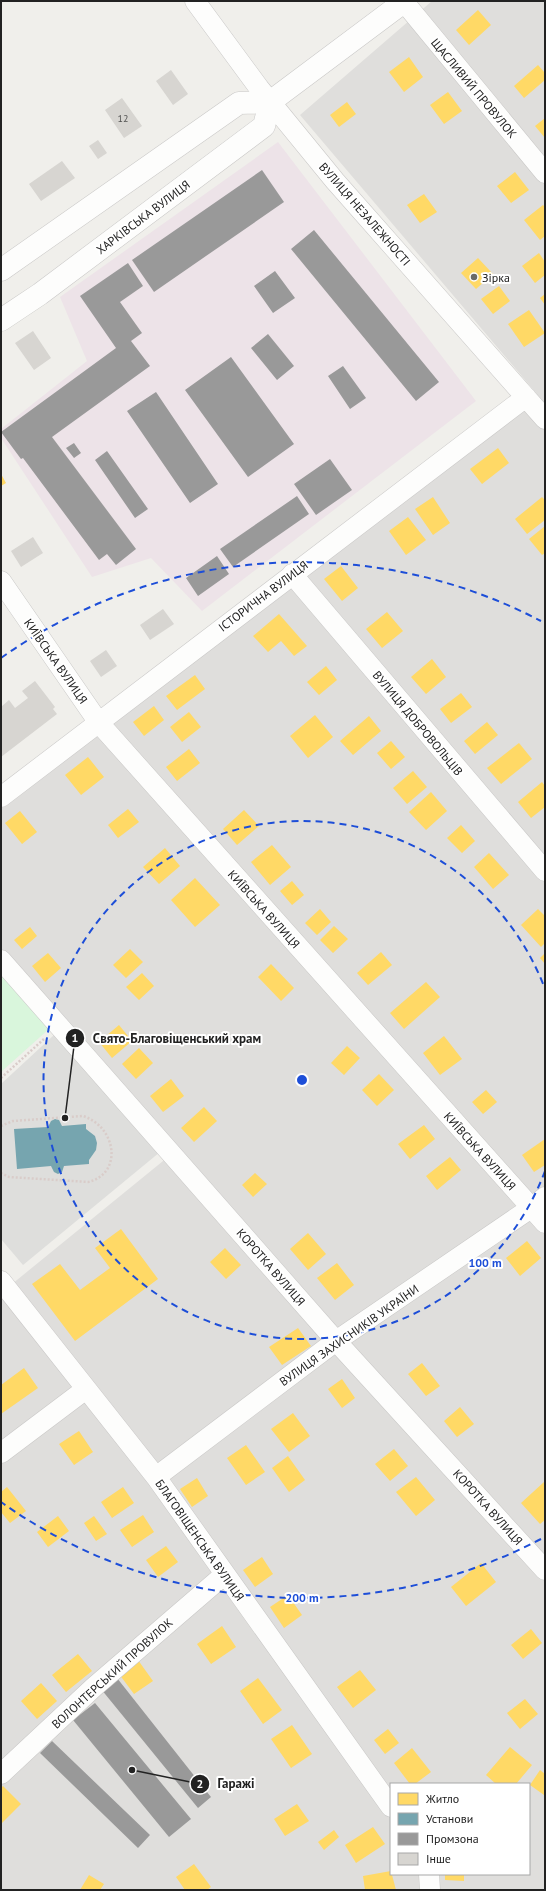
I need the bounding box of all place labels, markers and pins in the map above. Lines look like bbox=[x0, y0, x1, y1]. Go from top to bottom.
place label: Зірка bbox=[482, 270, 510, 285]
marker: Зірка bbox=[469, 272, 479, 282]
callout: Свято-Благовіщенський храм bbox=[65, 1026, 269, 1051]
centre of rings bbox=[295, 1073, 309, 1087]
callout: Гаражі bbox=[190, 1771, 262, 1796]

